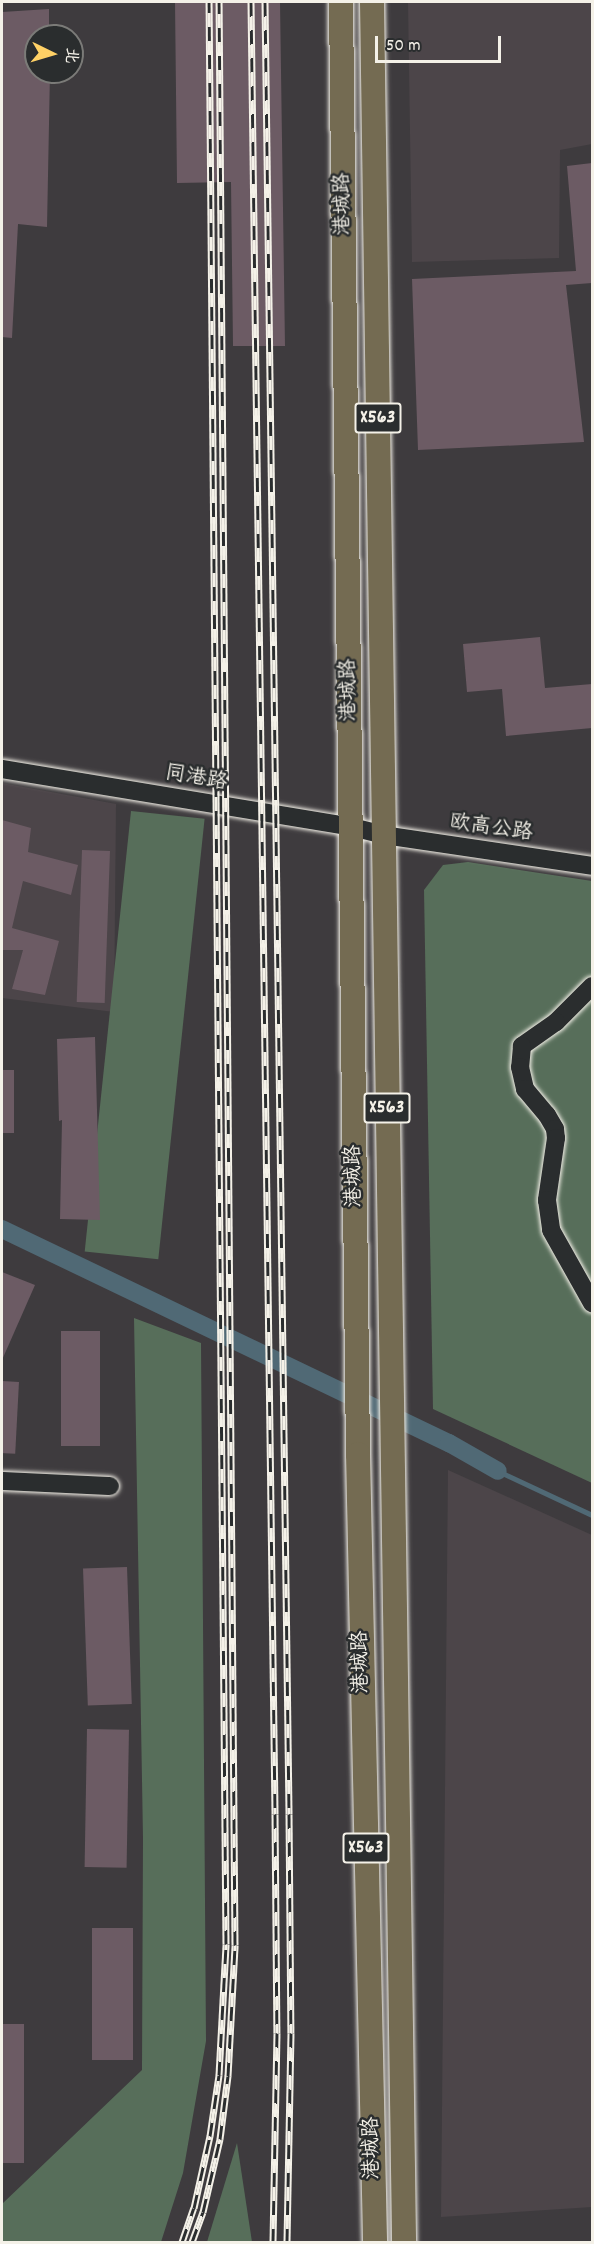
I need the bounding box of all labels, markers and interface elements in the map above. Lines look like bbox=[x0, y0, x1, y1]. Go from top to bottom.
north arrow bbox=[24, 24, 84, 84]
scale bar bbox=[378, 24, 504, 62]
text: 50 m bbox=[386, 34, 421, 59]
text: 北 bbox=[58, 46, 83, 64]
street label: 港城路 bbox=[331, 172, 357, 236]
road number: X563 bbox=[354, 401, 402, 435]
street label: 港城路 bbox=[337, 658, 363, 722]
street label: 同港路 bbox=[163, 761, 229, 797]
street label: 欧高公路 bbox=[448, 811, 534, 847]
road number: X563 bbox=[363, 1091, 411, 1125]
street label: 港城路 bbox=[342, 1144, 368, 1208]
street label: 港城路 bbox=[349, 1630, 375, 1694]
road number: X563 bbox=[342, 1831, 390, 1865]
street label: 港城路 bbox=[360, 2116, 386, 2180]

